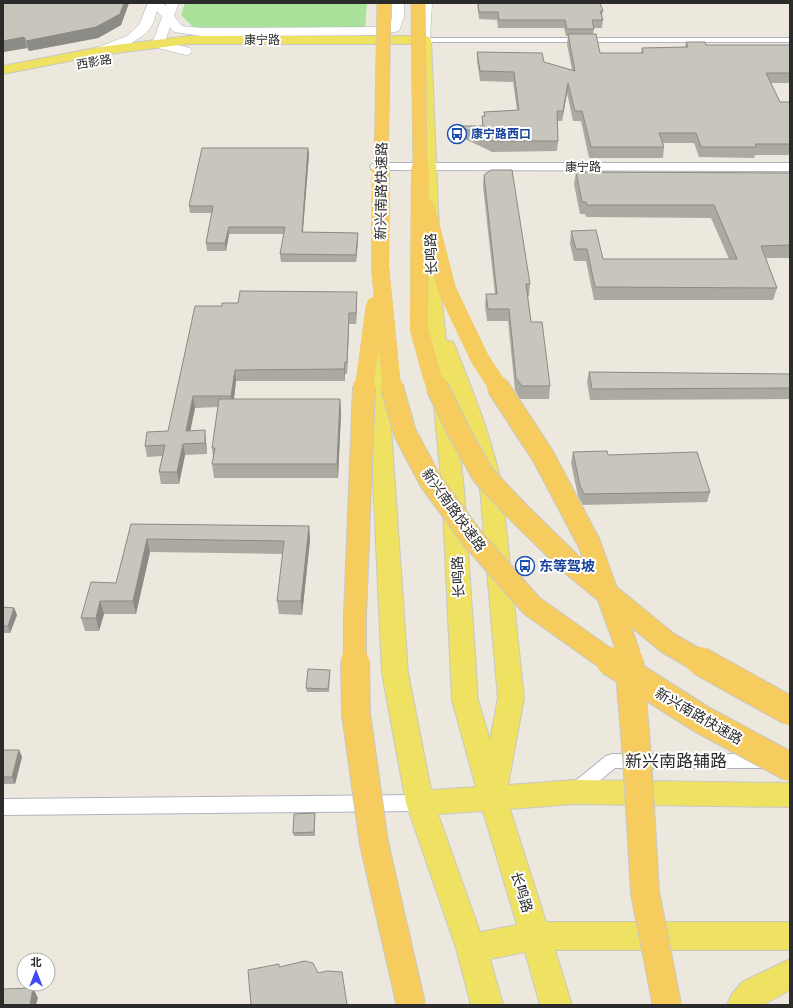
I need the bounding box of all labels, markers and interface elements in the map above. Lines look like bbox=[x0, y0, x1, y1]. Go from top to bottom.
street label: 康宁路 bbox=[244, 33, 280, 47]
street label: 西影路 bbox=[75, 52, 113, 72]
bus stop icon: 康宁路西口 bbox=[446, 123, 468, 145]
place label: 康宁路西口 bbox=[471, 127, 531, 141]
street label: 新兴南路快速路 bbox=[372, 142, 391, 240]
street label: 康宁路 bbox=[565, 160, 601, 174]
street label: 长鸣路 bbox=[422, 233, 441, 275]
street label: 新兴南路快速路 bbox=[418, 466, 489, 555]
bus stop icon: 东等驾坡 bbox=[514, 555, 536, 577]
street label: 长鸣路 bbox=[449, 556, 468, 598]
place label: 东等驾坡 bbox=[539, 558, 595, 575]
street label: 新兴南路快速路 bbox=[652, 685, 745, 748]
street label: 新兴南路辅路 bbox=[625, 751, 727, 772]
street label: 长鸣路 bbox=[507, 870, 536, 915]
north arrow bbox=[16, 952, 56, 992]
text: 北 bbox=[31, 956, 42, 969]

